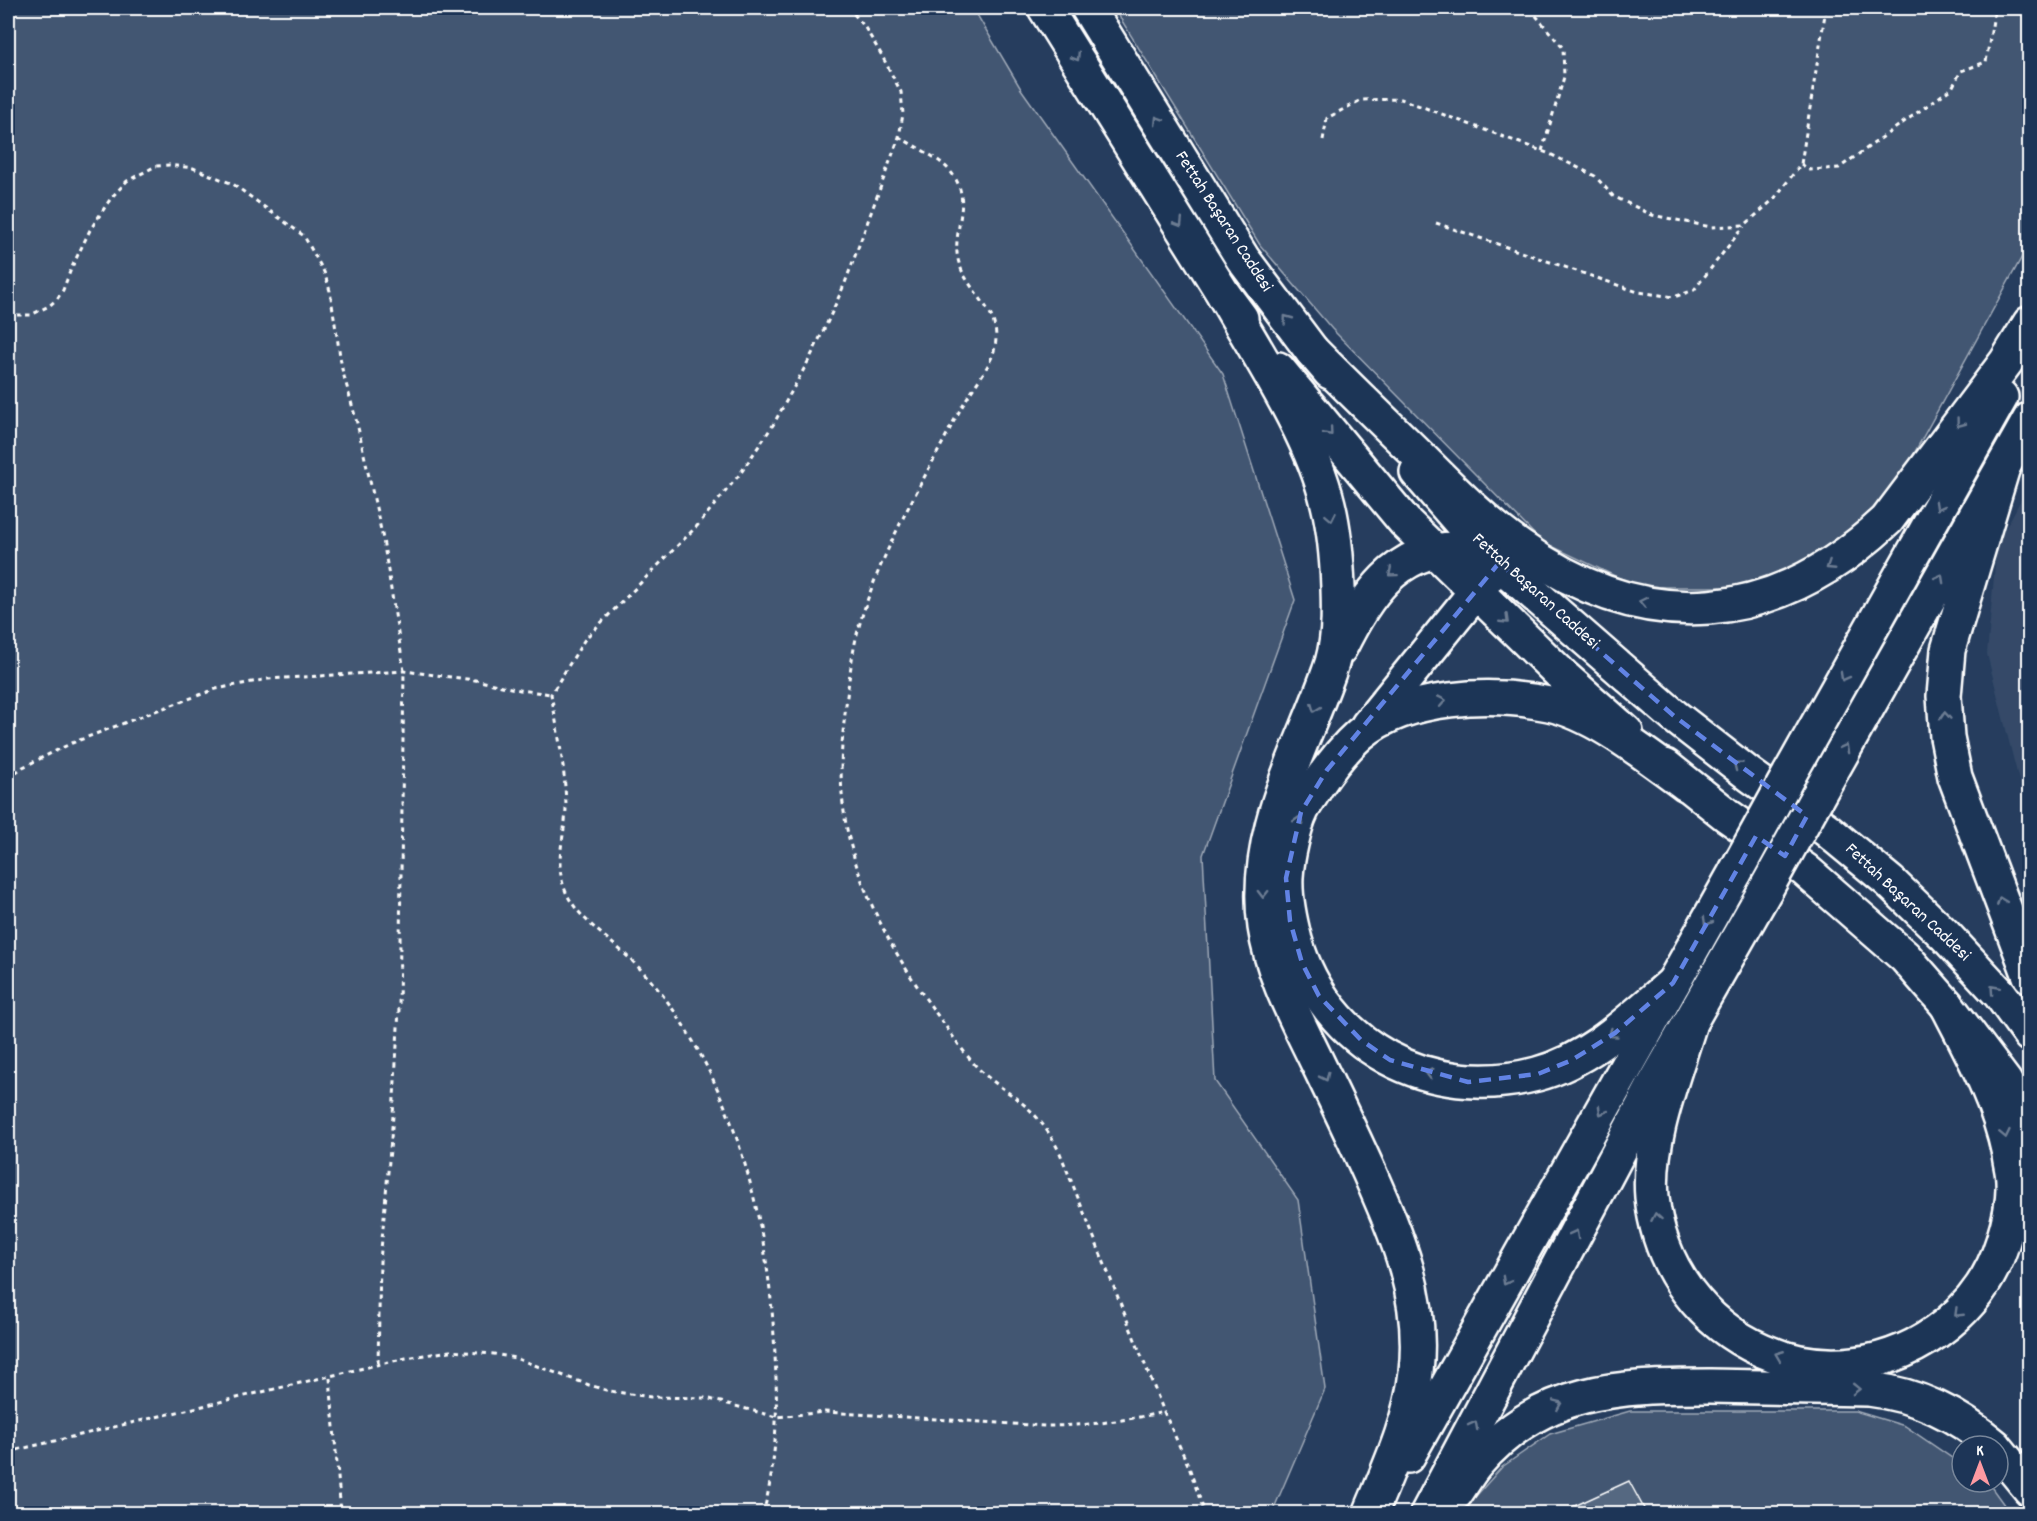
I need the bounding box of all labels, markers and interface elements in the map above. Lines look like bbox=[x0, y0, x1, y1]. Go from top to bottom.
one-way arrow bbox=[1068, 51, 1080, 61]
one-way arrow bbox=[1154, 116, 1165, 127]
street label: Fettah Başaran Caddesi bbox=[1168, 146, 1278, 298]
one-way arrow bbox=[1171, 216, 1182, 227]
one-way arrow bbox=[1284, 314, 1295, 325]
one-way arrow bbox=[1956, 416, 1967, 427]
one-way arrow bbox=[1322, 425, 1333, 436]
one-way arrow bbox=[1935, 500, 1947, 511]
one-way arrow bbox=[1324, 512, 1337, 522]
street label: Fettah Başaran Caddesi bbox=[1466, 528, 1604, 656]
one-way arrow bbox=[1826, 558, 1836, 570]
one-way arrow bbox=[1388, 565, 1399, 576]
one-way arrow bbox=[1933, 574, 1944, 584]
one-way arrow bbox=[1639, 596, 1649, 609]
one-way arrow bbox=[1497, 613, 1508, 624]
one-way arrow bbox=[1840, 671, 1851, 681]
one-way arrow bbox=[1437, 696, 1446, 708]
one-way arrow bbox=[1310, 702, 1323, 713]
one-way arrow bbox=[1939, 711, 1952, 720]
one-way arrow bbox=[1838, 744, 1849, 754]
one-way arrow bbox=[1733, 762, 1744, 773]
one-way arrow bbox=[1292, 815, 1304, 826]
street label: Fettah Başaran Caddesi bbox=[1839, 838, 1975, 968]
one-way arrow bbox=[1256, 890, 1269, 899]
one-way arrow bbox=[1996, 897, 2009, 907]
one-way arrow bbox=[1703, 916, 1714, 927]
one-way arrow bbox=[1990, 985, 2001, 996]
one-way arrow bbox=[1607, 1027, 1618, 1038]
one-way arrow bbox=[1424, 1068, 1435, 1080]
one-way arrow bbox=[1317, 1070, 1329, 1081]
one-way arrow bbox=[1597, 1105, 1609, 1115]
one-way arrow bbox=[1997, 1129, 2010, 1139]
one-way arrow bbox=[1650, 1212, 1663, 1222]
one-way arrow bbox=[1568, 1230, 1579, 1240]
one-way arrow bbox=[1502, 1275, 1514, 1285]
one-way arrow bbox=[1955, 1306, 1966, 1317]
one-way arrow bbox=[1774, 1350, 1785, 1362]
one-way arrow bbox=[1852, 1383, 1861, 1395]
one-way arrow bbox=[1552, 1400, 1563, 1412]
one-way arrow bbox=[1467, 1420, 1478, 1431]
north arrow bbox=[1950, 1434, 2010, 1494]
text: K bbox=[1976, 1440, 1984, 1463]

